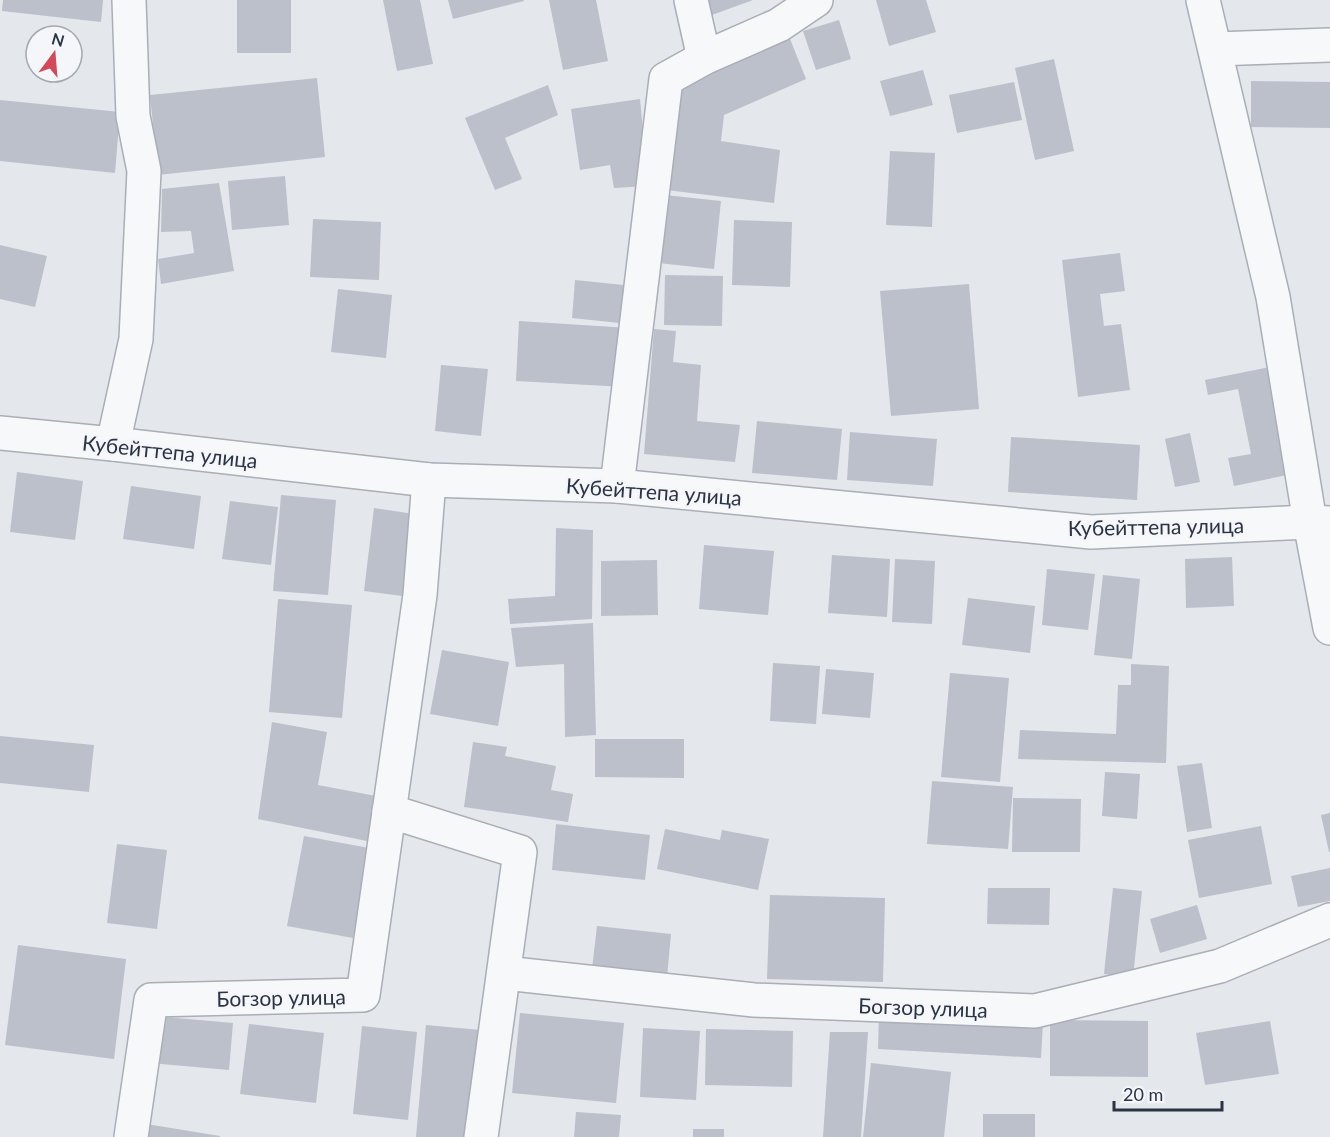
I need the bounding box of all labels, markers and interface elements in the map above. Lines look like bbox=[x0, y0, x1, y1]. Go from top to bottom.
north arrow bbox=[24, 24, 84, 84]
text: N bbox=[50, 28, 67, 50]
street label: Кубейттепа улица bbox=[81, 429, 259, 473]
street label: Кубейттепа улица bbox=[565, 472, 743, 510]
street label: Кубейттепа улица bbox=[1068, 512, 1244, 540]
street label: Богзор улица bbox=[216, 983, 346, 1011]
street label: Богзор улица bbox=[858, 992, 988, 1022]
scale bar bbox=[1114, 1074, 1222, 1112]
text: 20 m bbox=[1123, 1083, 1163, 1105]

